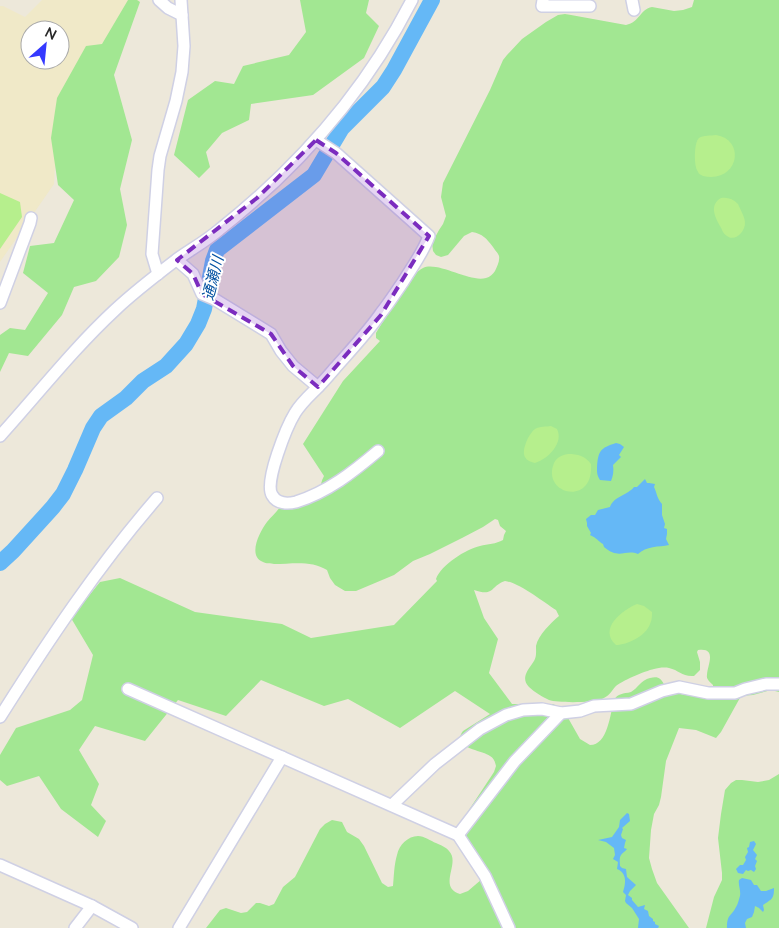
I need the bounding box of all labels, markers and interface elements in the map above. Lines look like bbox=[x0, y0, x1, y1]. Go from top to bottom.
north arrow bbox=[20, 20, 70, 70]
text: N bbox=[42, 23, 60, 43]
water label: 通瀬川 bbox=[198, 252, 227, 302]

